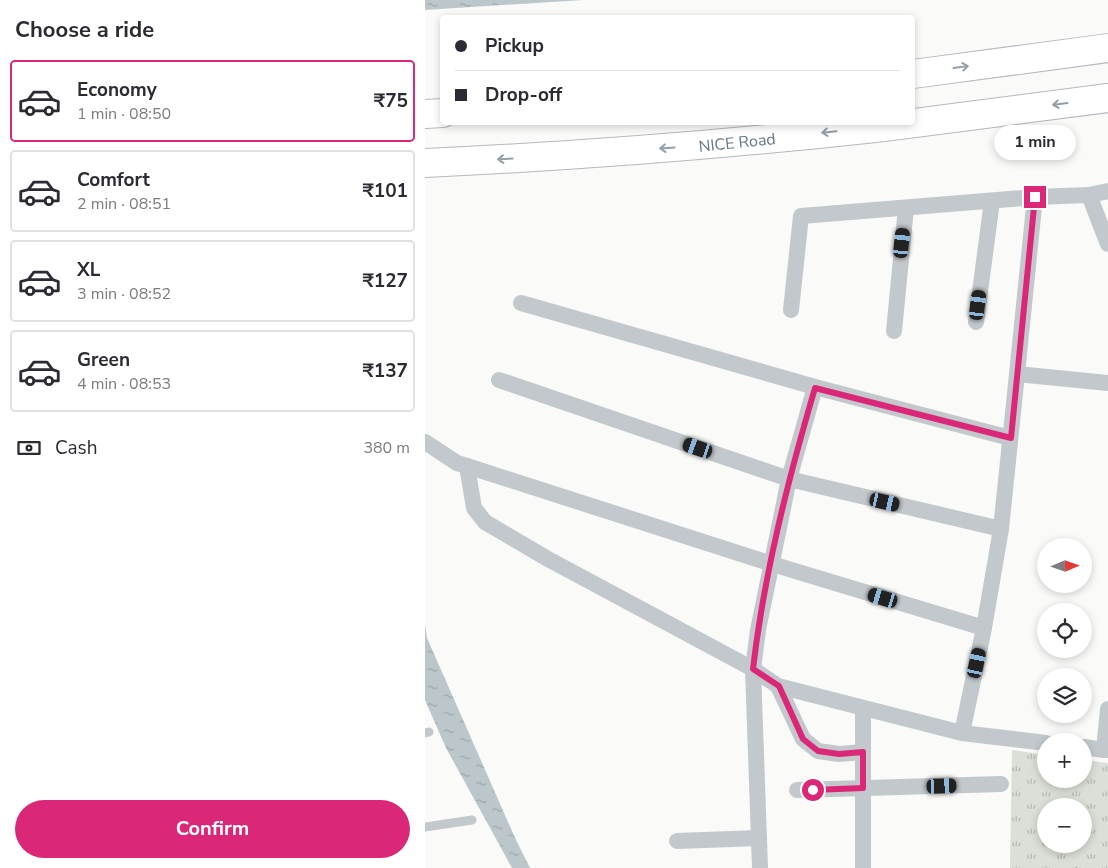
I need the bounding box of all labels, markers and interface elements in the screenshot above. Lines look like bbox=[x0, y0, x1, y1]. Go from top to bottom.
text: Choose a ride bbox=[15, 15, 154, 45]
text: Pickup bbox=[485, 33, 544, 59]
one-way arrow bbox=[953, 62, 969, 72]
text: Economy bbox=[77, 77, 157, 103]
icon: car bbox=[17, 79, 62, 124]
text: Drop-off bbox=[485, 82, 562, 108]
text: ₹75 bbox=[374, 88, 408, 114]
one-way arrow bbox=[1052, 99, 1068, 109]
text: 1 min · 08:50 bbox=[77, 103, 171, 125]
callout: 1 min bbox=[994, 124, 1076, 160]
one-way arrow bbox=[821, 127, 837, 137]
street label: NICE Road bbox=[697, 128, 777, 158]
text: 1 min bbox=[1014, 131, 1056, 153]
one-way arrow bbox=[659, 143, 675, 152]
one-way arrow bbox=[497, 154, 513, 163]
text: Comfort bbox=[77, 167, 150, 193]
icon: car bbox=[17, 169, 62, 214]
text: ₹101 bbox=[362, 178, 408, 204]
route end bbox=[1024, 186, 1046, 208]
text: 2 min · 08:51 bbox=[77, 193, 171, 215]
car bbox=[892, 227, 911, 259]
text: XL bbox=[77, 257, 100, 283]
icon: car bbox=[17, 259, 62, 304]
text: ₹127 bbox=[362, 268, 408, 294]
text: 3 min · 08:52 bbox=[77, 283, 171, 305]
car bbox=[968, 289, 987, 321]
text: Green bbox=[77, 347, 130, 373]
icon: car bbox=[17, 349, 62, 394]
text: ₹137 bbox=[362, 358, 408, 384]
text: 4 min · 08:53 bbox=[77, 373, 171, 395]
icon: cash bbox=[15, 434, 43, 462]
text: Cash bbox=[55, 435, 97, 461]
car bbox=[681, 436, 714, 460]
text: 380 m bbox=[363, 437, 410, 459]
car bbox=[868, 491, 901, 513]
north arrow bbox=[1037, 538, 1093, 592]
map controls bbox=[1037, 538, 1092, 853]
car bbox=[866, 586, 899, 610]
button: locate bbox=[1037, 603, 1092, 658]
car bbox=[966, 647, 987, 679]
button: layers bbox=[1037, 668, 1092, 723]
button: + bbox=[1037, 733, 1092, 788]
car bbox=[926, 778, 957, 794]
route start bbox=[802, 779, 824, 801]
button: − bbox=[1037, 798, 1092, 853]
button: Confirm bbox=[15, 800, 410, 858]

